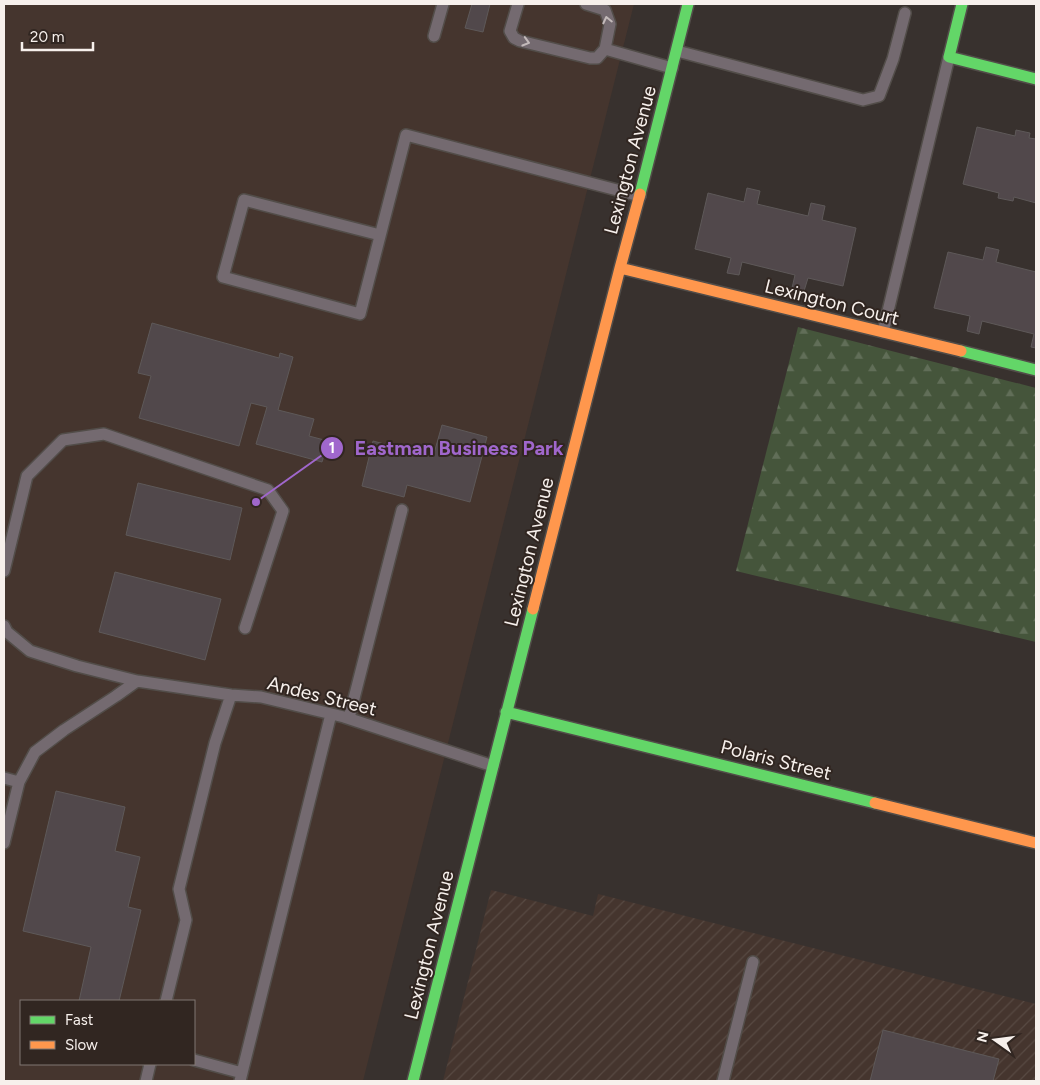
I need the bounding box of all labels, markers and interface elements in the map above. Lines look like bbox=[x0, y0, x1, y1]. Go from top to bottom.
one-way arrow bbox=[602, 15, 613, 24]
scale bar bbox=[22, 20, 94, 52]
text: 20 m bbox=[30, 28, 64, 46]
one-way arrow bbox=[521, 37, 529, 47]
street label: Lexington Avenue bbox=[599, 83, 661, 237]
street label: Lexington Court bbox=[762, 274, 902, 330]
callout: Eastman Business Park bbox=[319, 430, 573, 465]
text: Eastman Business Park bbox=[355, 436, 564, 460]
text: 1 bbox=[329, 439, 335, 457]
street label: Lexington Avenue bbox=[499, 475, 559, 629]
street label: Andes Street bbox=[265, 671, 379, 721]
street label: Polaris Street bbox=[718, 735, 834, 785]
street label: Lexington Avenue bbox=[399, 868, 459, 1022]
legend bbox=[20, 1000, 195, 1065]
text: Fast bbox=[65, 1011, 94, 1029]
north arrow bbox=[970, 1015, 1020, 1065]
text: N bbox=[973, 1030, 992, 1044]
text: Slow bbox=[65, 1036, 98, 1054]

